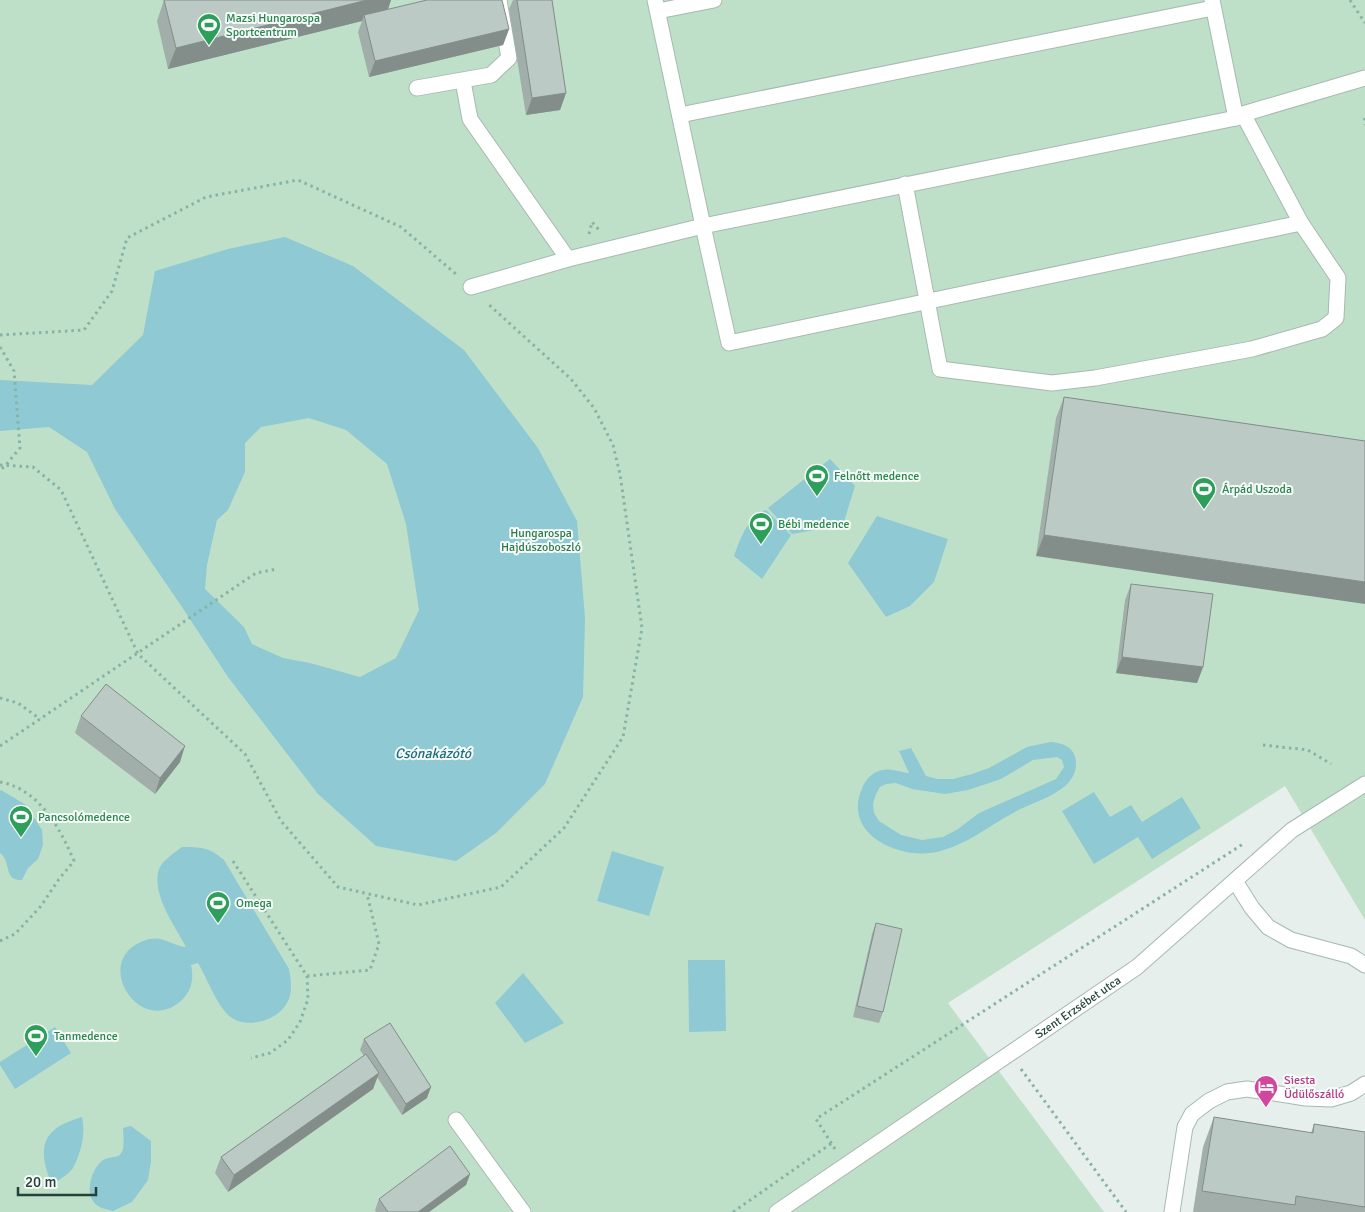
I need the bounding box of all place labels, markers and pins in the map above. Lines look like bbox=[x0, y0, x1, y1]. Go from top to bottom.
place label: Mazsi Hungarospa Sportcentrum bbox=[226, 11, 320, 40]
sports icon: Mazsi Hungarospa Sportcentrum bbox=[196, 12, 222, 46]
sports icon: Felnőtt medence bbox=[804, 463, 830, 497]
place label: Felnőtt medence bbox=[834, 469, 919, 484]
sports icon: Árpád Uszoda bbox=[1191, 476, 1217, 510]
place label: Árpád Uszoda bbox=[1222, 482, 1292, 497]
sports icon: Bébi medence bbox=[748, 511, 774, 545]
place label: Bébi medence bbox=[778, 517, 850, 532]
sports icon: Pancsolómedence bbox=[8, 804, 34, 838]
place label: Pancsolómedence bbox=[38, 810, 130, 825]
sports icon: Omega bbox=[205, 890, 231, 924]
place label: Omega bbox=[236, 896, 272, 911]
sports icon: Tanmedence bbox=[23, 1023, 49, 1057]
place label: Tanmedence bbox=[54, 1029, 118, 1044]
place label: Siesta Üdülőszálló bbox=[1284, 1073, 1344, 1102]
hotel icon: Siesta Üdülőszálló bbox=[1253, 1074, 1279, 1108]

